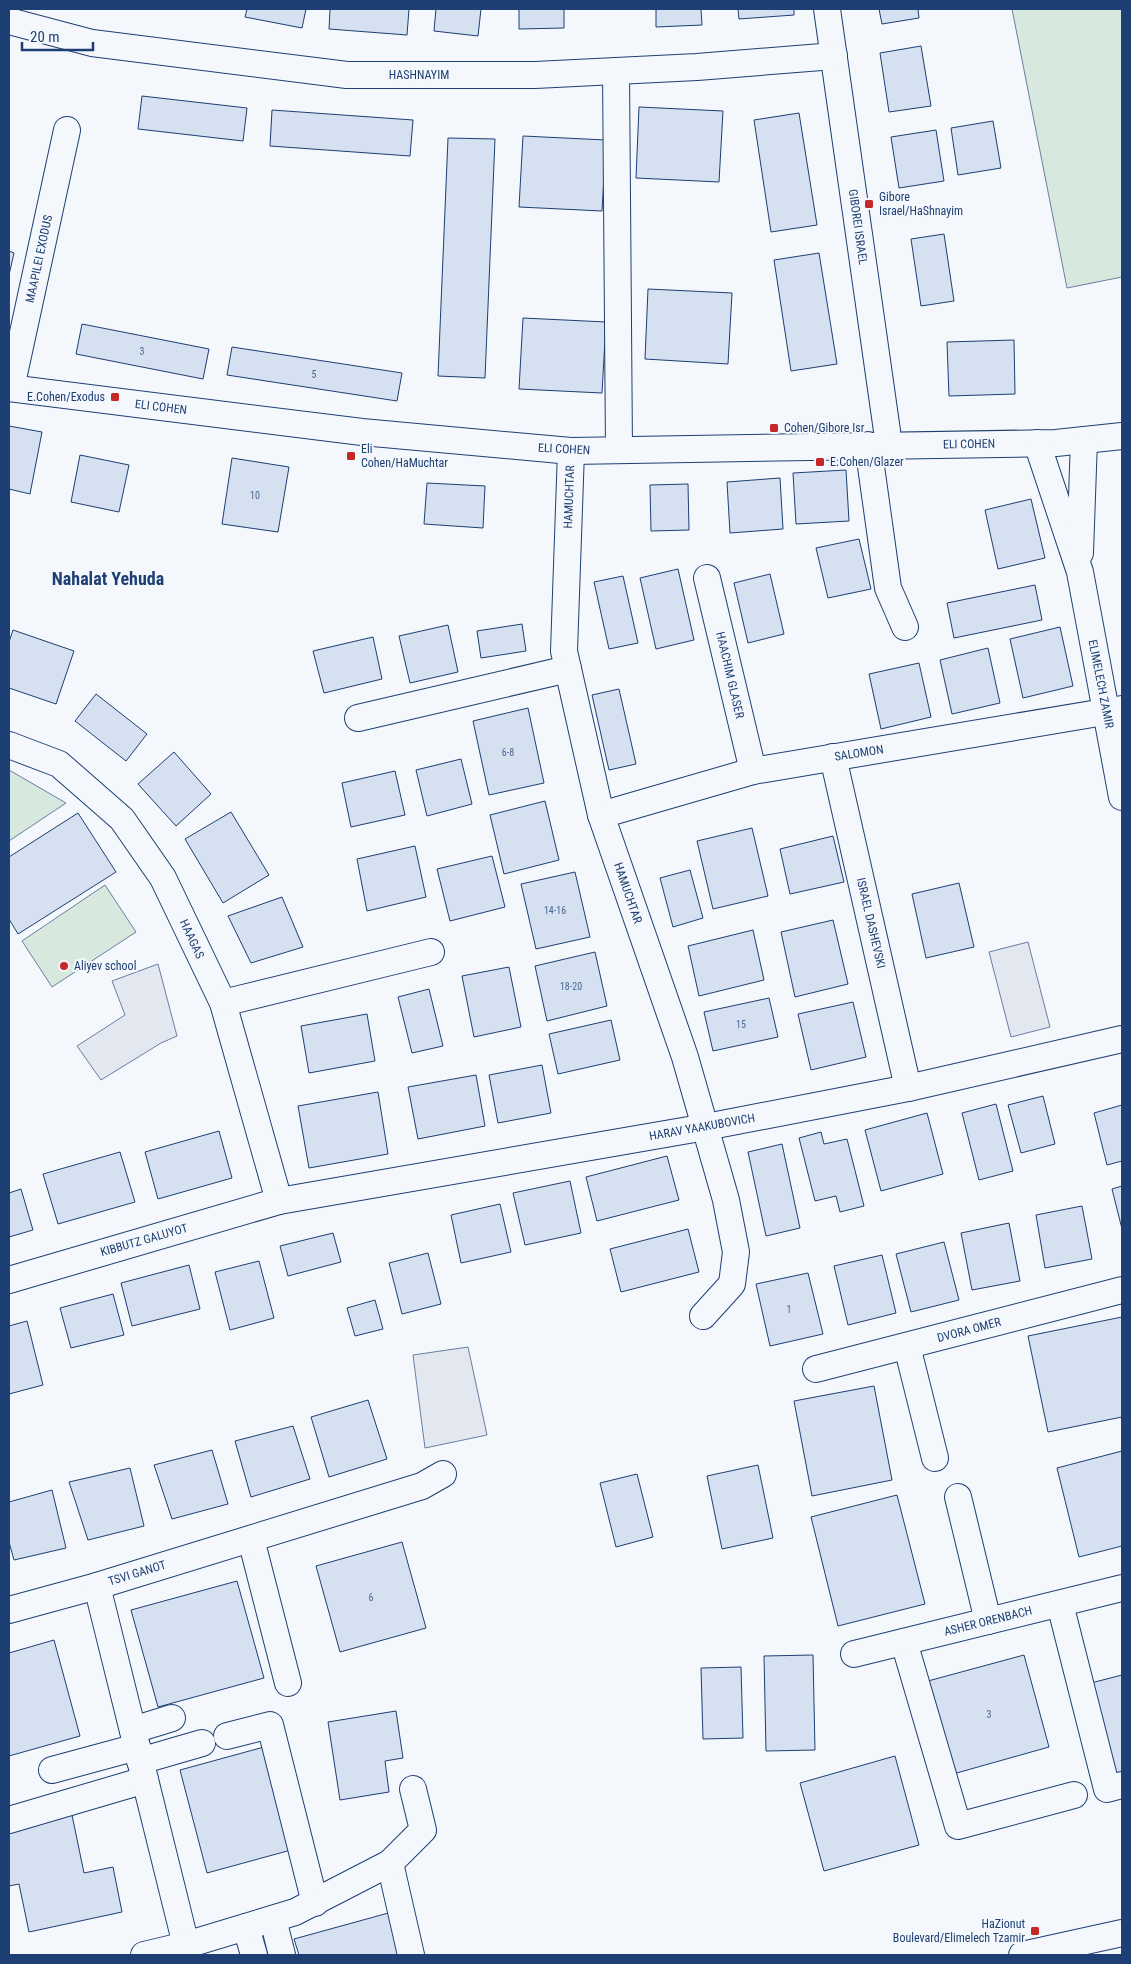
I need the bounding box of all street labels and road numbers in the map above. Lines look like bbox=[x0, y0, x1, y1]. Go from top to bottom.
street label: HASHNAYIM bbox=[389, 68, 449, 82]
street label: GIBOREI ISRAEL bbox=[846, 188, 870, 266]
street label: MAAPILEI EXODUS bbox=[23, 214, 55, 304]
street label: ELI COHEN bbox=[134, 397, 188, 417]
street label: ELI COHEN bbox=[943, 437, 995, 451]
street label: ELI COHEN bbox=[538, 441, 590, 457]
street label: HAMUCHTAR bbox=[561, 464, 577, 529]
street label: HAACHIM GLASER bbox=[713, 630, 747, 720]
street label: ELIMELECH ZAMIR bbox=[1086, 638, 1117, 730]
street label: SALOMON bbox=[834, 742, 884, 764]
street label: HAMUCHTAR bbox=[611, 861, 645, 926]
street label: ISRAEL DASHEVSKI bbox=[854, 876, 888, 970]
street label: HAAGAS bbox=[177, 917, 207, 961]
street label: HARAV YAAKUBOVICH bbox=[648, 1111, 756, 1143]
street label: KIBBUTZ GALUYOT bbox=[99, 1221, 189, 1259]
street label: DVORA OMER bbox=[936, 1315, 1003, 1345]
street label: TSVI GANOT bbox=[106, 1558, 168, 1588]
street label: ASHER ORENBACH bbox=[942, 1603, 1034, 1639]

